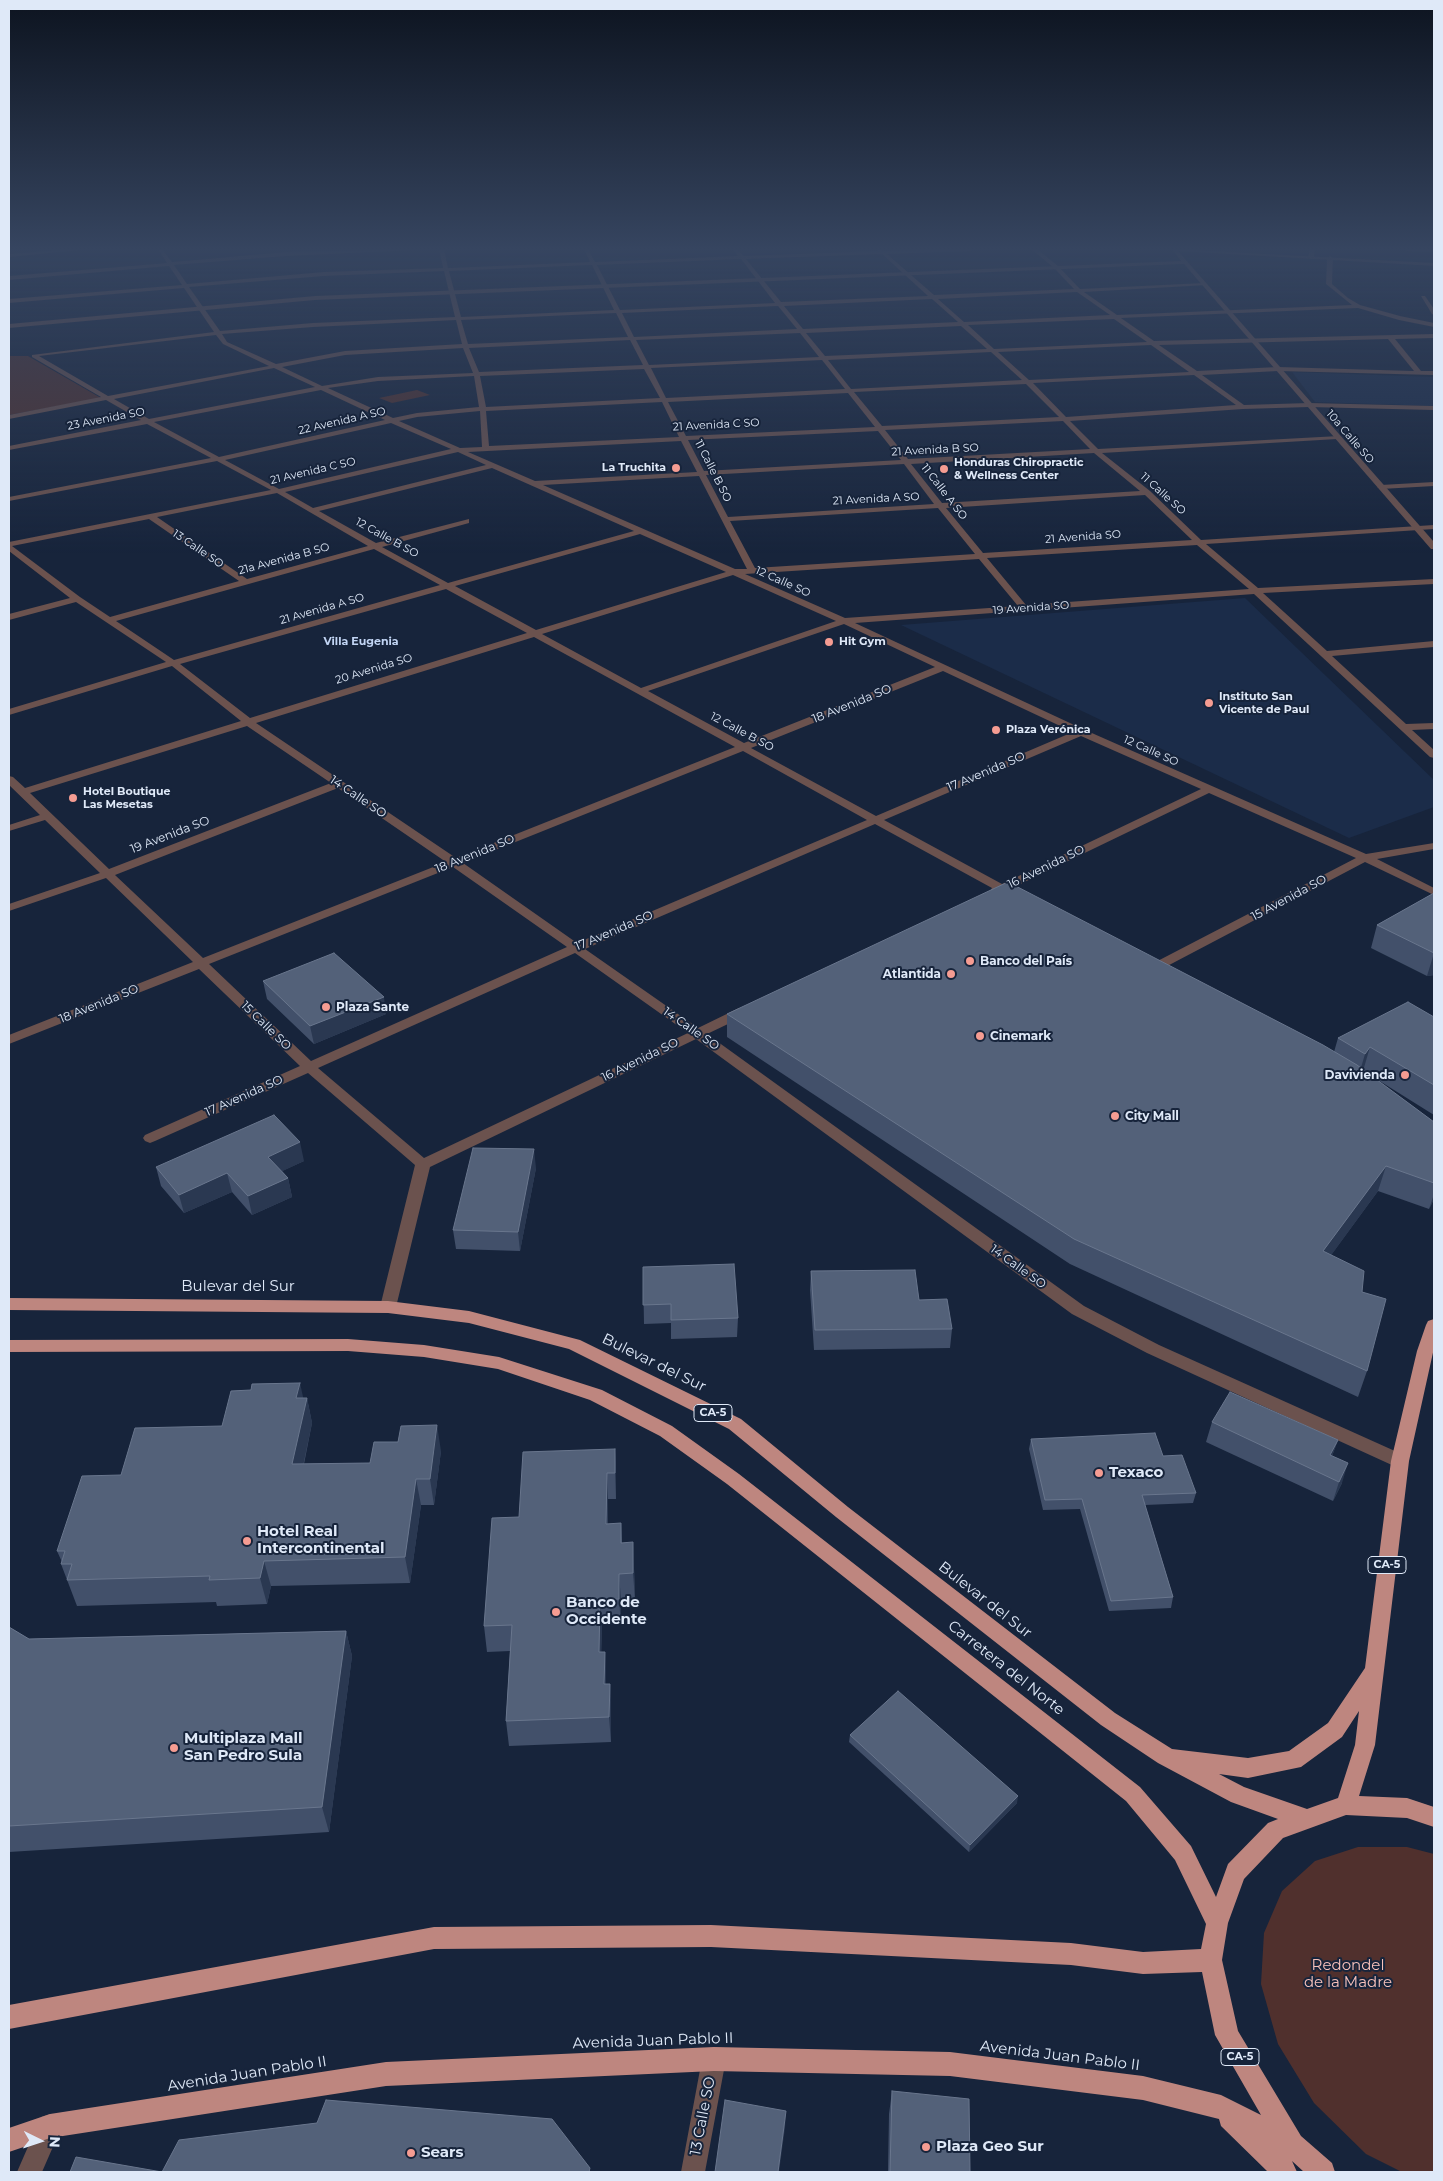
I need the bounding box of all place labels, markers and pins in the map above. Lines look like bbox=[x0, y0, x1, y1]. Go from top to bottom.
place label: Honduras Chiropractic & Wellness Center bbox=[954, 456, 1084, 482]
place label: La Truchita bbox=[602, 461, 666, 475]
marker: La Truchita bbox=[670, 462, 682, 474]
marker: Honduras Chiropractic & Wellness Center bbox=[938, 463, 950, 475]
place label: Hit Gym bbox=[839, 635, 886, 649]
marker: Hit Gym bbox=[823, 636, 835, 648]
place label: Instituto San Vicente de Paul bbox=[1219, 690, 1309, 716]
marker: Instituto San Vicente de Paul bbox=[1203, 697, 1215, 709]
place label: Plaza Verónica bbox=[1006, 723, 1091, 737]
marker: Plaza Verónica bbox=[990, 724, 1002, 736]
place label: Hotel Boutique Las Mesetas bbox=[83, 785, 170, 811]
marker: Hotel Boutique Las Mesetas bbox=[67, 792, 79, 804]
place label: Banco del País bbox=[980, 954, 1072, 968]
marker: Banco del País bbox=[964, 955, 976, 967]
place label: Atlantida bbox=[883, 967, 941, 981]
marker: Atlantida bbox=[945, 968, 957, 980]
place label: Plaza Sante bbox=[336, 1000, 409, 1014]
marker: Plaza Sante bbox=[320, 1001, 332, 1013]
place label: Cinemark bbox=[990, 1029, 1051, 1043]
marker: Cinemark bbox=[974, 1030, 986, 1042]
place label: Davivienda bbox=[1325, 1068, 1395, 1082]
marker: Davivienda bbox=[1399, 1069, 1411, 1081]
place label: City Mall bbox=[1125, 1109, 1179, 1123]
marker: City Mall bbox=[1109, 1110, 1121, 1122]
place label: Texaco bbox=[1109, 1464, 1163, 1482]
marker: Texaco bbox=[1093, 1467, 1105, 1479]
place label: Hotel Real Intercontinental bbox=[257, 1523, 385, 1558]
marker: Hotel Real Intercontinental bbox=[241, 1535, 253, 1547]
place label: Banco de Occidente bbox=[566, 1594, 647, 1629]
marker: Banco de Occidente bbox=[550, 1606, 562, 1618]
place label: Multiplaza Mall San Pedro Sula bbox=[184, 1730, 303, 1765]
marker: Multiplaza Mall San Pedro Sula bbox=[168, 1742, 180, 1754]
place label: Plaza Geo Sur bbox=[936, 2138, 1044, 2156]
marker: Plaza Geo Sur bbox=[920, 2141, 932, 2153]
place label: Sears bbox=[421, 2144, 463, 2162]
marker: Sears bbox=[405, 2147, 417, 2159]

